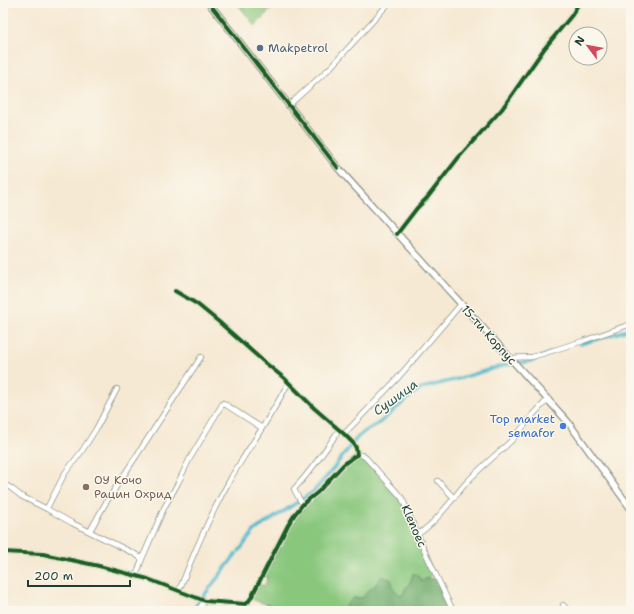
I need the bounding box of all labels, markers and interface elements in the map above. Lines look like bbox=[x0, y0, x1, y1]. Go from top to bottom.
north arrow bbox=[568, 26, 608, 66]
text: N bbox=[571, 33, 589, 49]
place label: Makpetrol bbox=[268, 40, 328, 56]
marker: Makpetrol bbox=[255, 43, 265, 53]
street label: 15-ти Корпус bbox=[458, 302, 520, 368]
water label: Сушица bbox=[370, 376, 421, 419]
place label: Top market semafor bbox=[490, 411, 555, 441]
marker: Top market semafor bbox=[558, 421, 568, 431]
place label: ОУ Кочо Рацин Охрид bbox=[94, 472, 172, 502]
marker: ОУ Кочо Рацин Охрид bbox=[81, 482, 91, 492]
street label: Klenoec bbox=[398, 502, 430, 550]
scale bar bbox=[28, 562, 130, 588]
text: 200 m bbox=[34, 568, 73, 584]

